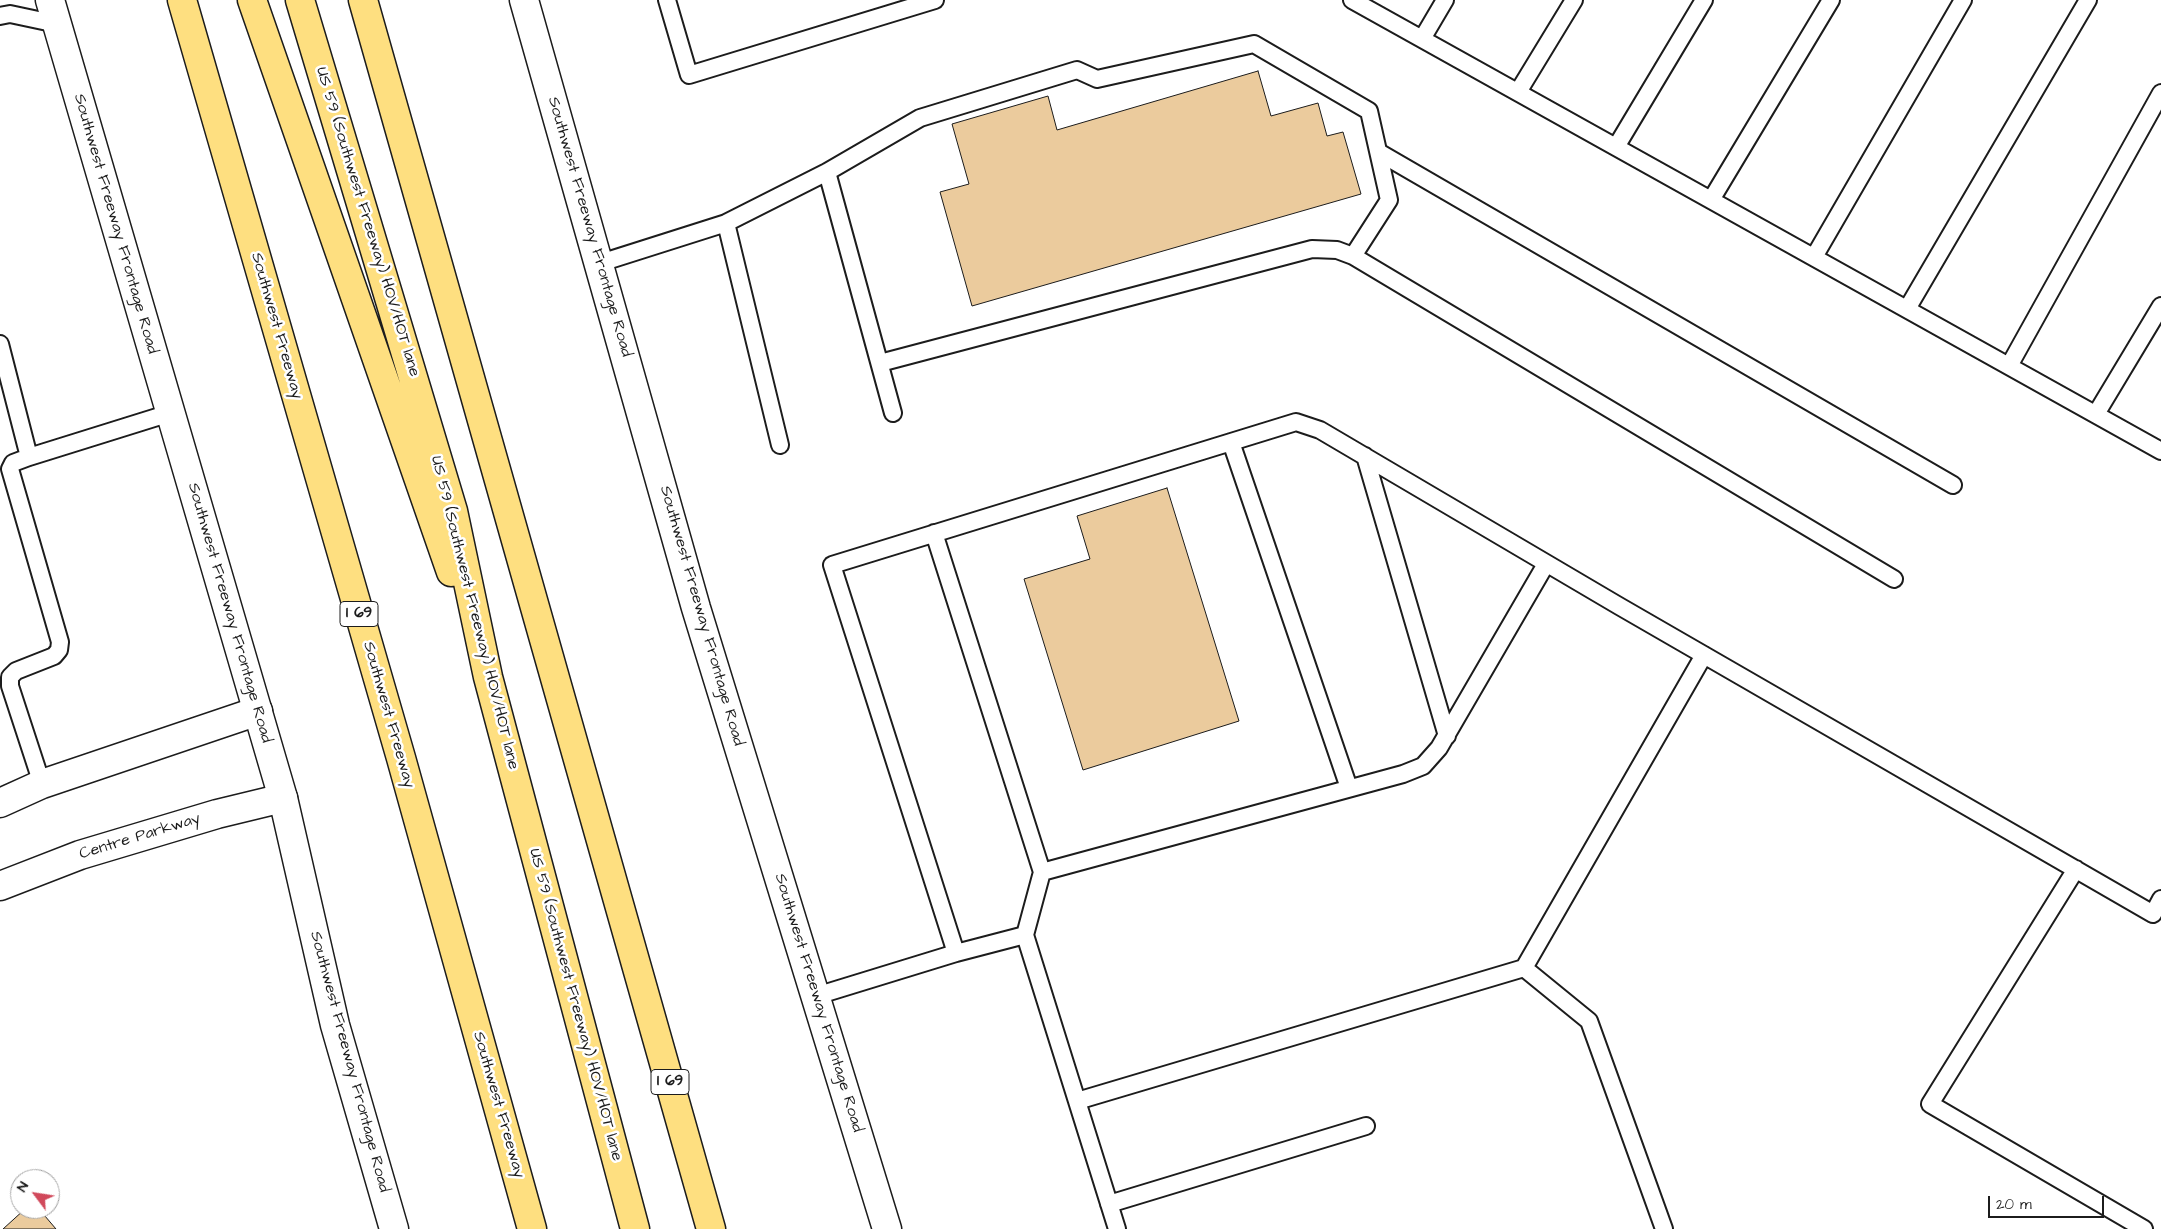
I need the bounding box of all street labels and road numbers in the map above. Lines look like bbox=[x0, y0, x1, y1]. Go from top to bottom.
street label: US 59 (Southwest Freeway) HOV/HOT lane bbox=[311, 65, 423, 379]
street label: Southwest Freeway Frontage Road bbox=[69, 92, 161, 356]
street label: Southwest Freeway Frontage Road bbox=[543, 95, 635, 359]
street label: Southwest Freeway bbox=[246, 251, 306, 401]
street label: US 59 (Southwest Freeway) HOV/HOT lane bbox=[426, 454, 522, 772]
street label: Southwest Freeway Frontage Road bbox=[183, 481, 275, 745]
street label: Southwest Freeway Frontage Road bbox=[655, 484, 747, 748]
road number: I 69 bbox=[340, 602, 378, 626]
street label: Southwest Freeway bbox=[358, 640, 418, 790]
street label: Centre Parkway bbox=[77, 810, 203, 864]
street label: US 59 (Southwest Freeway) HOV/HOT lane bbox=[524, 847, 626, 1163]
street label: Southwest Freeway Frontage Road bbox=[769, 871, 867, 1135]
street label: Southwest Freeway Frontage Road bbox=[305, 929, 393, 1195]
street label: Southwest Freeway bbox=[468, 1030, 528, 1180]
road number: I 69 bbox=[651, 1070, 689, 1094]

